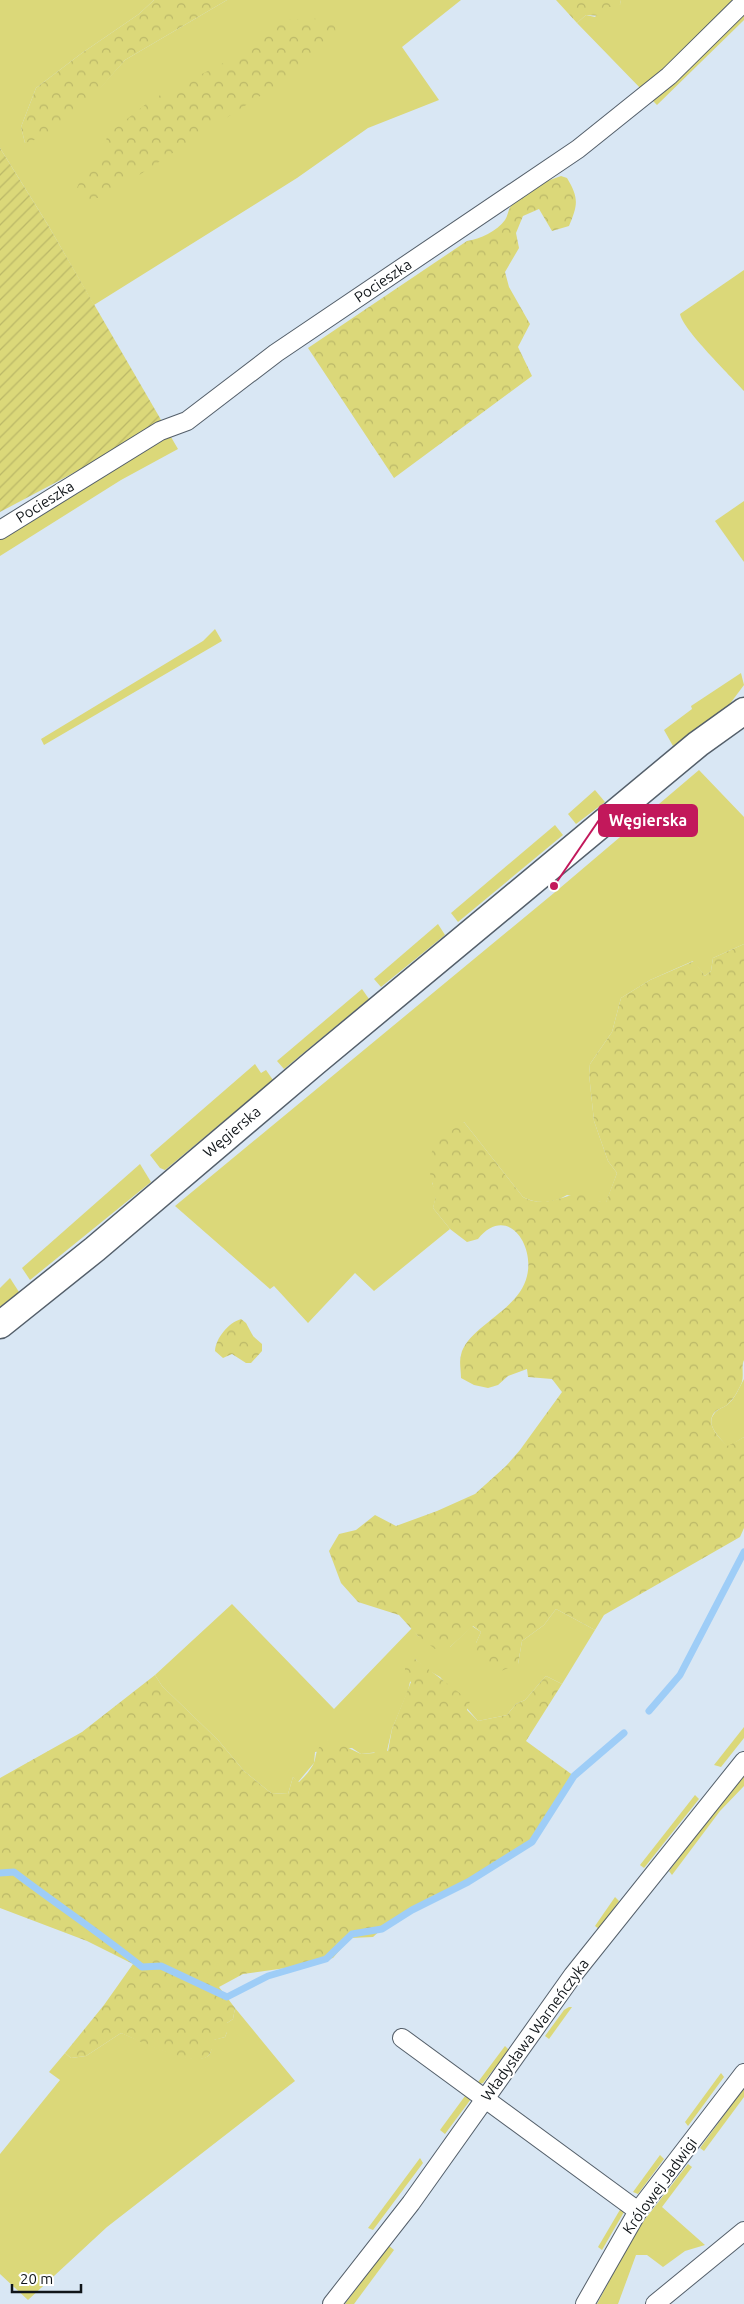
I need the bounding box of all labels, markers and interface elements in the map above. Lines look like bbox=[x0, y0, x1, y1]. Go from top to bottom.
street label: Pocieszka bbox=[351, 255, 414, 306]
street label: Pocieszka bbox=[13, 477, 77, 526]
callout: Węgierska bbox=[599, 805, 697, 836]
text: Węgierska bbox=[609, 811, 687, 830]
street label: Węgierska bbox=[199, 1103, 264, 1161]
street label: Władysława Warneńczyka bbox=[477, 1955, 592, 2104]
street label: Królowej Jadwigi bbox=[619, 2134, 700, 2237]
scale bar bbox=[12, 2262, 81, 2294]
text: 20 m bbox=[20, 2270, 53, 2287]

